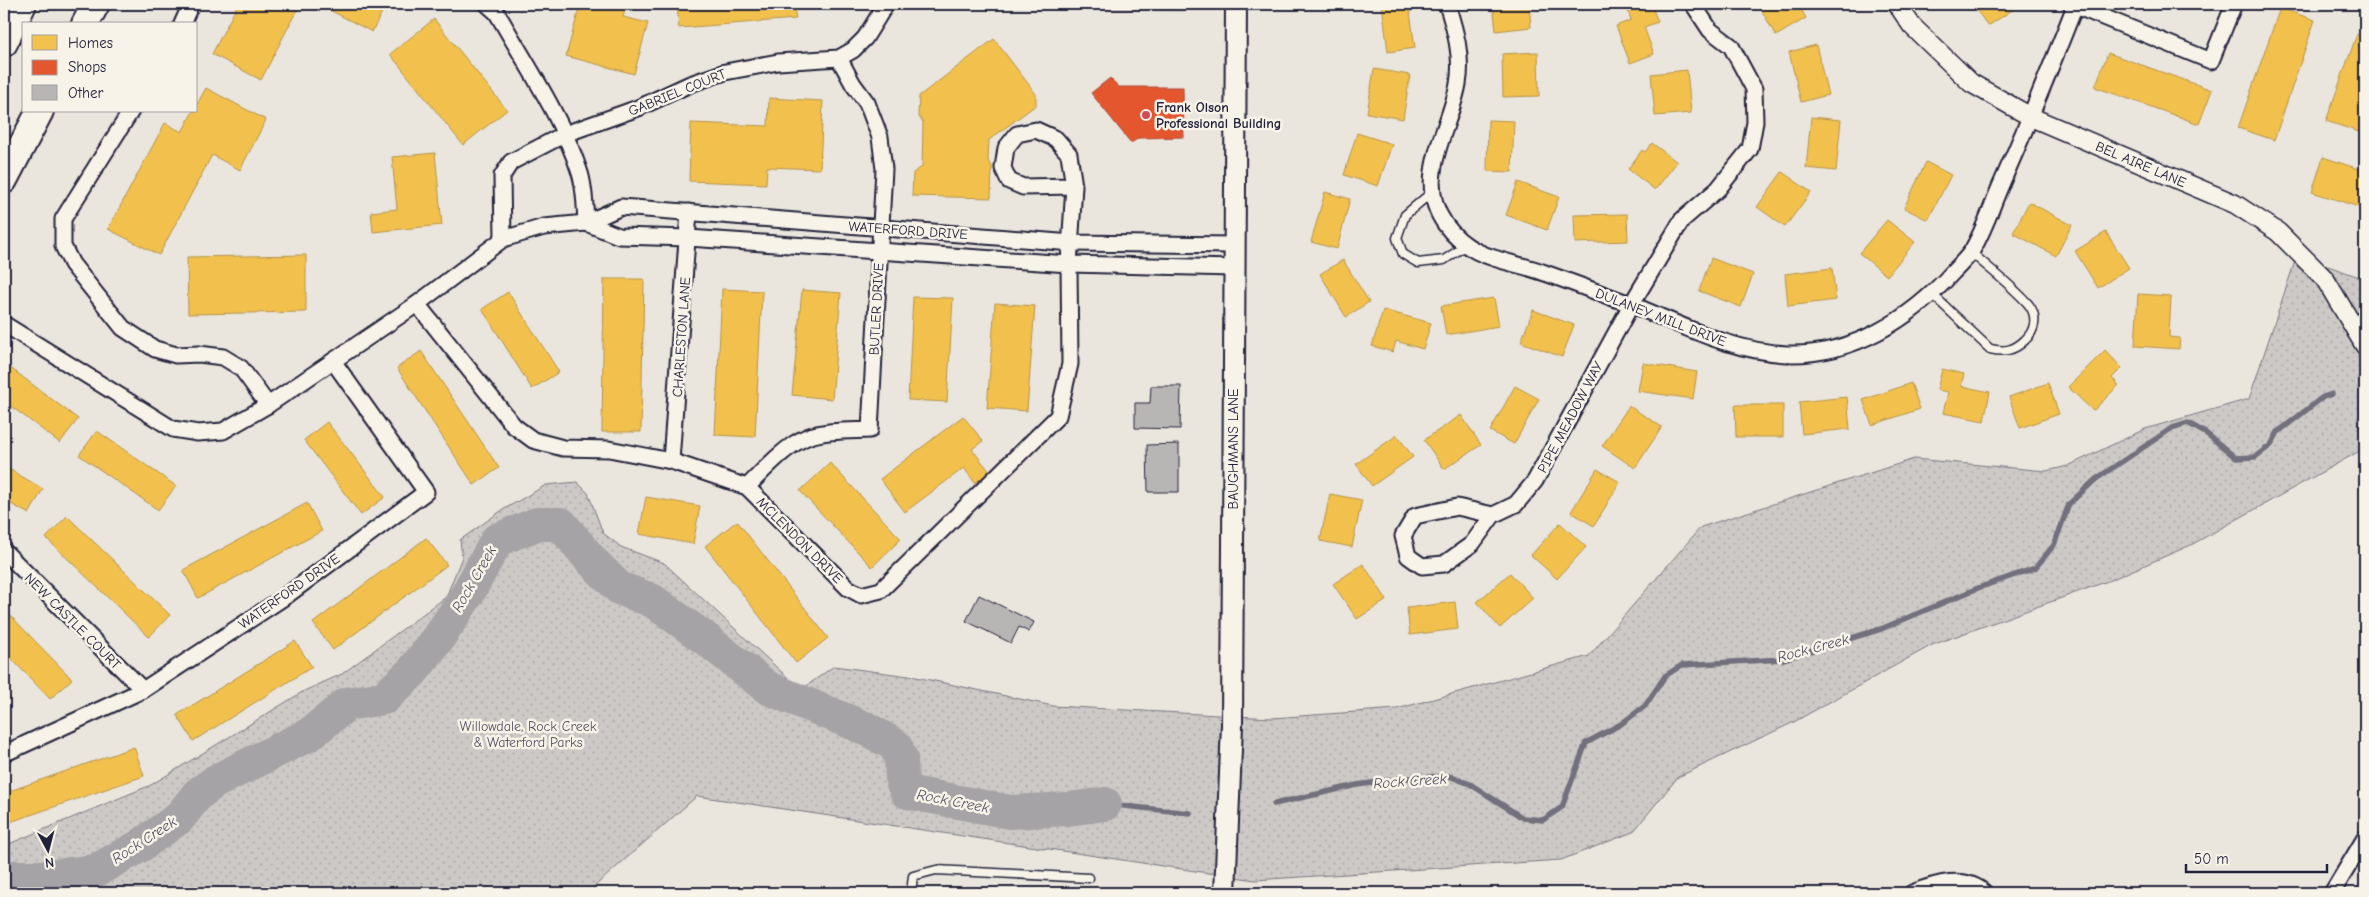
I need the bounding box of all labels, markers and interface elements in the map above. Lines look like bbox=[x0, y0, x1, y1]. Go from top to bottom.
legend bbox=[22, 22, 198, 112]
text: Homes bbox=[68, 34, 113, 52]
text: Shops bbox=[68, 58, 106, 76]
street label: GABRIEL COURT bbox=[626, 65, 729, 120]
text: Other bbox=[68, 84, 103, 102]
place label: Frank Olson Professional Building bbox=[1156, 99, 1281, 132]
marker: Frank Olson Professional Building bbox=[1140, 109, 1152, 121]
street label: BEL AIRE LANE bbox=[2093, 138, 2189, 191]
street label: WATERFORD DRIVE bbox=[848, 218, 968, 243]
street label: BUTLER DRIVE bbox=[866, 262, 887, 356]
street label: CHARLESTON LANE bbox=[669, 276, 694, 398]
street label: DULANEY MILL DRIVE bbox=[1593, 285, 1729, 350]
street label: PIPE MEADOW WAY bbox=[1534, 358, 1607, 476]
street label: BAUGHMANS LANE bbox=[1225, 389, 1242, 509]
street label: MCLENDON DRIVE bbox=[753, 494, 846, 587]
water label: Rock Creek bbox=[448, 542, 501, 615]
street label: WATERFORD DRIVE bbox=[235, 550, 343, 633]
street label: NEW CASTLE COURT bbox=[21, 570, 125, 674]
water label: Rock Creek bbox=[1775, 630, 1852, 666]
park label: Willowdale, Rock Creek & Waterford Parks bbox=[459, 718, 597, 751]
water label: Rock Creek bbox=[1373, 769, 1448, 793]
water label: Rock Creek bbox=[915, 785, 991, 817]
water label: Rock Creek bbox=[108, 812, 180, 868]
north arrow bbox=[22, 824, 72, 874]
scale bar bbox=[2186, 842, 2328, 874]
text: 50 m bbox=[2194, 850, 2229, 868]
text: N bbox=[44, 853, 55, 871]

